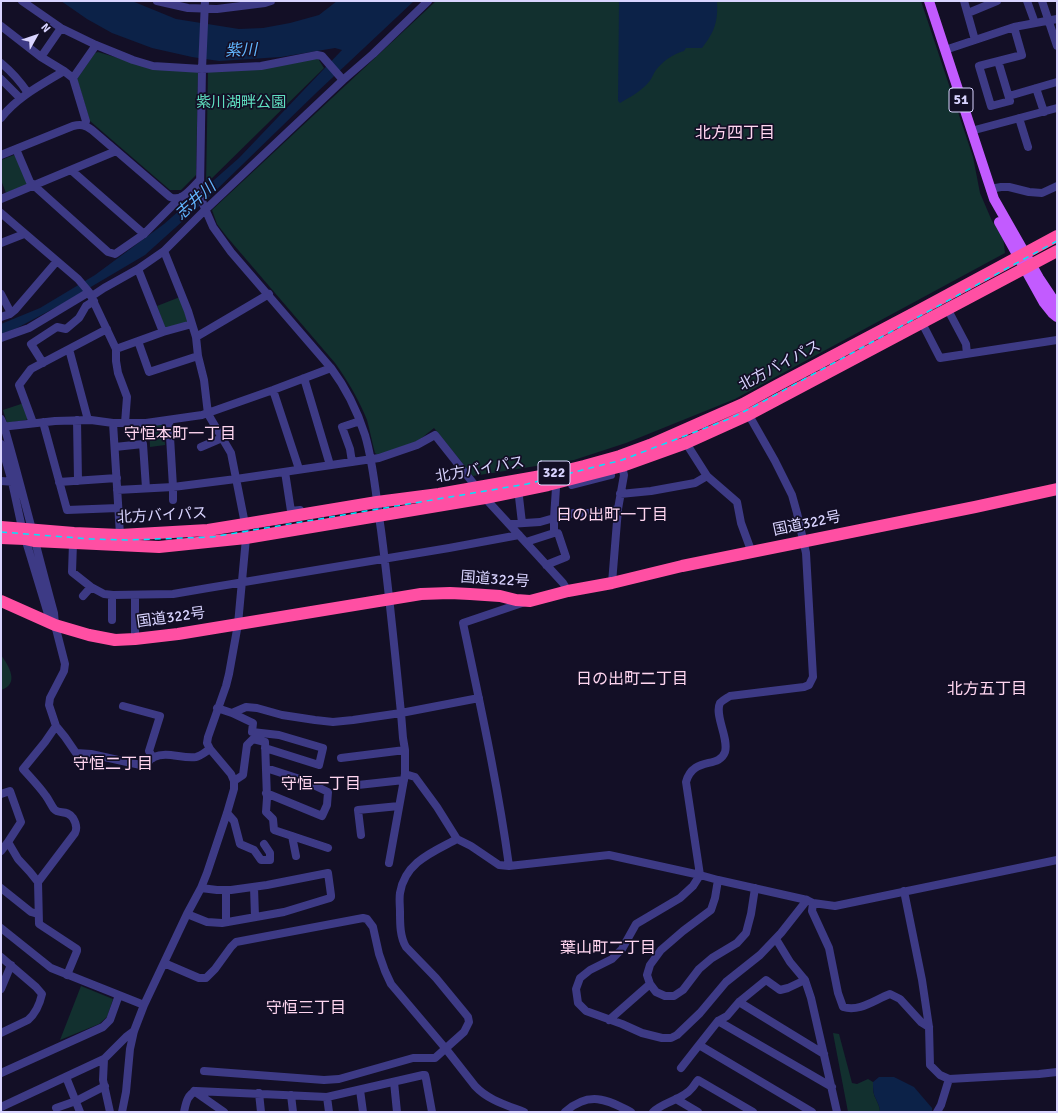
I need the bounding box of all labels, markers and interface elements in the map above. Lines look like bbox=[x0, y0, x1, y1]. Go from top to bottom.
north arrow bbox=[16, 16, 56, 56]
text: N bbox=[38, 21, 53, 35]
water label: 紫川 bbox=[225, 41, 257, 61]
road number: 51 bbox=[949, 88, 973, 112]
park label: 紫川湖畔公園 bbox=[196, 94, 286, 112]
district label: 北方四丁目 bbox=[695, 124, 775, 144]
water label: 志井川 bbox=[172, 178, 220, 224]
street label: 北方バイパス bbox=[736, 337, 824, 395]
district label: 守恒本町一丁目 bbox=[124, 425, 236, 445]
street label: 北方バイパス bbox=[434, 453, 526, 487]
road number: 322 bbox=[538, 461, 570, 485]
street label: 北方バイパス bbox=[117, 505, 207, 527]
district label: 日の出町一丁目 bbox=[556, 506, 668, 526]
street label: 国道322号 bbox=[771, 508, 843, 540]
street label: 国道322号 bbox=[460, 569, 530, 591]
street label: 国道322号 bbox=[135, 604, 207, 632]
district label: 日の出町二丁目 bbox=[576, 670, 688, 690]
district label: 北方五丁目 bbox=[947, 680, 1027, 700]
district label: 守恒二丁目 bbox=[73, 755, 153, 775]
district label: 守恒一丁目 bbox=[281, 775, 361, 795]
district label: 葉山町二丁目 bbox=[560, 939, 656, 959]
district label: 守恒三丁目 bbox=[266, 999, 346, 1019]

